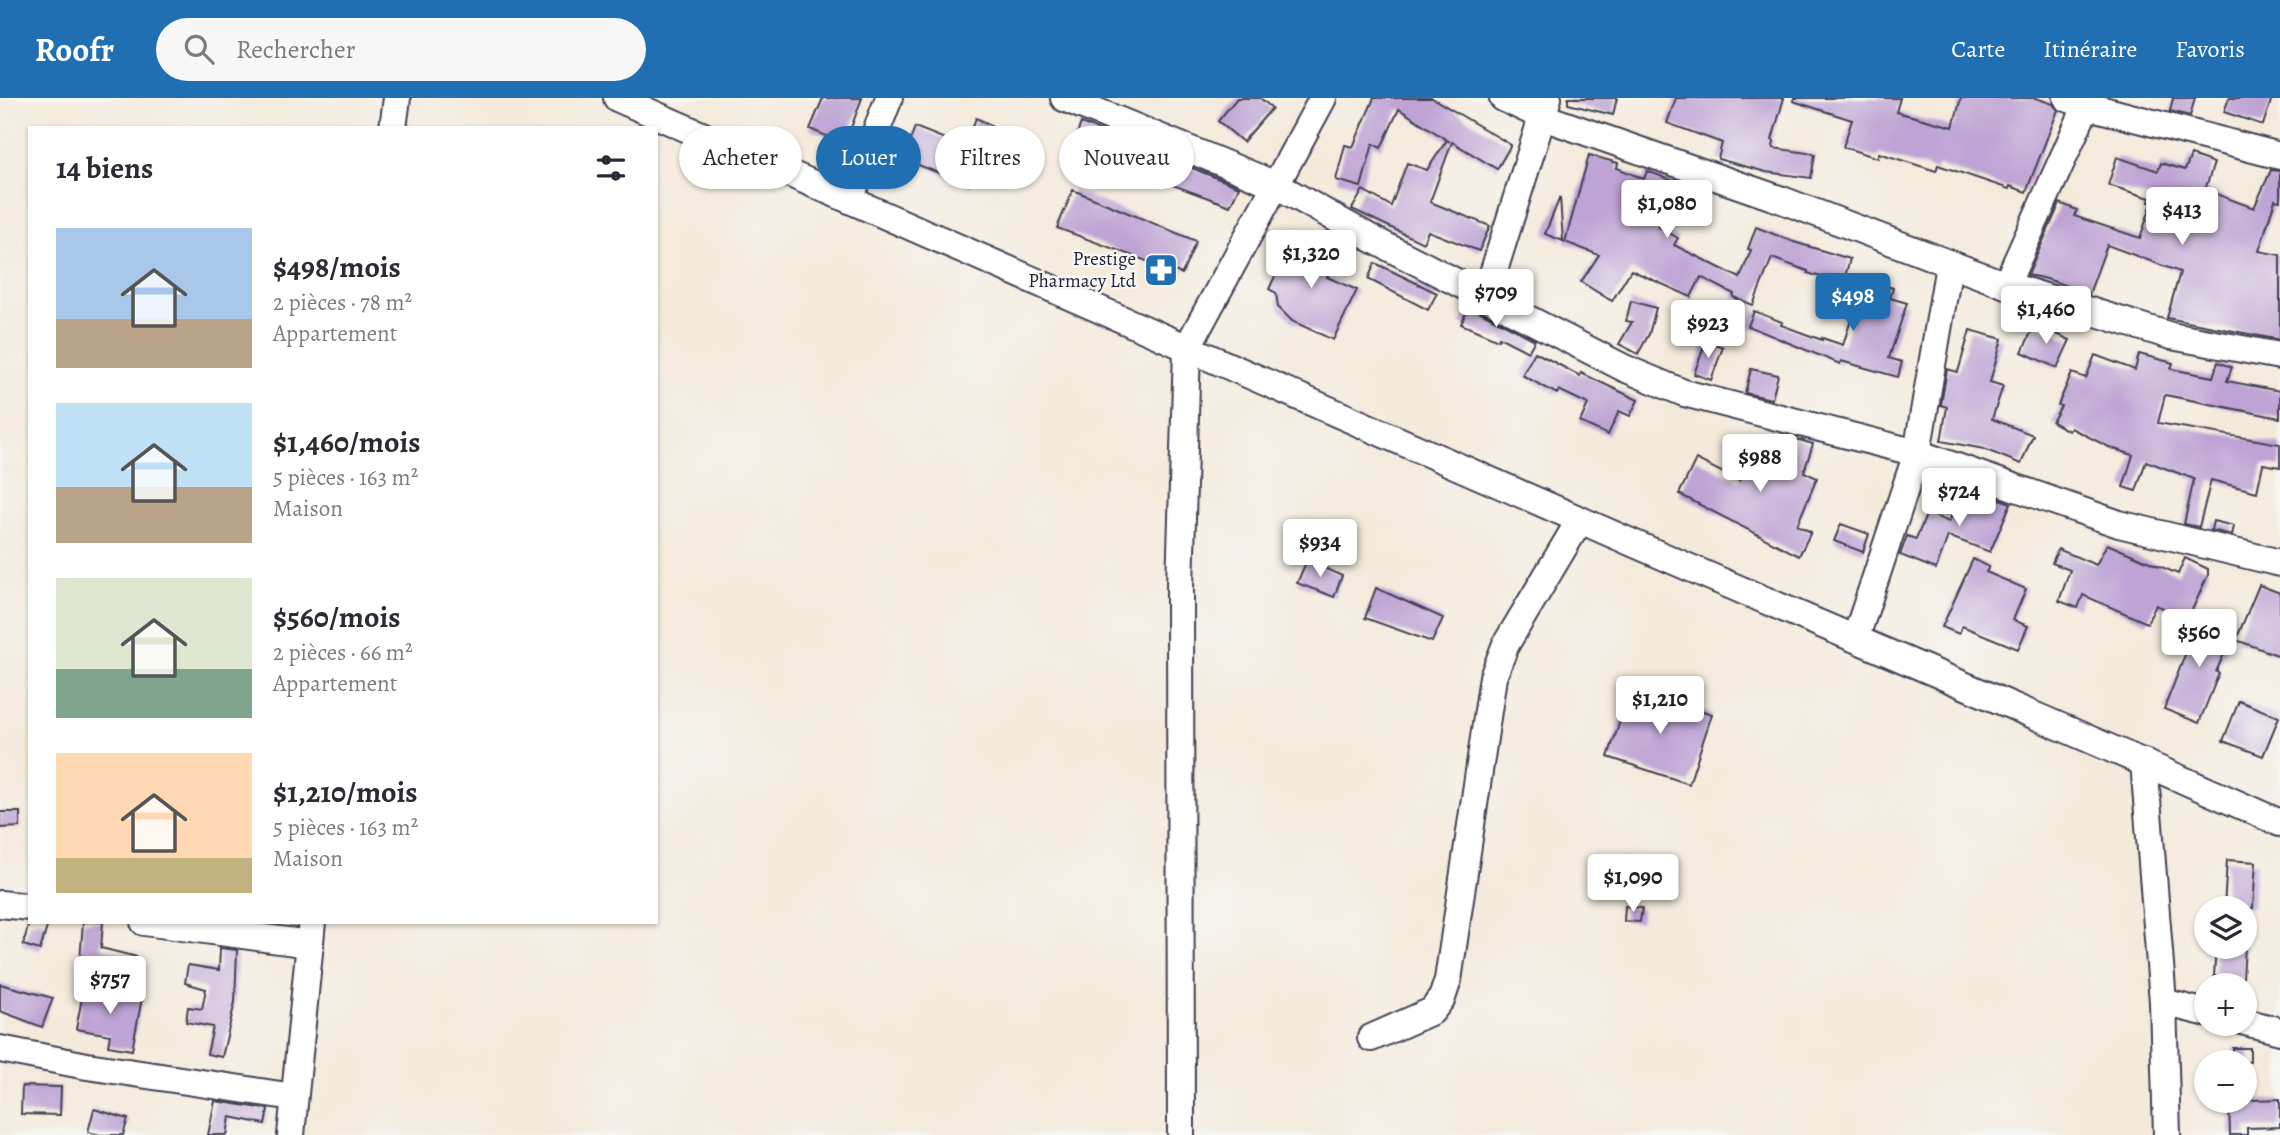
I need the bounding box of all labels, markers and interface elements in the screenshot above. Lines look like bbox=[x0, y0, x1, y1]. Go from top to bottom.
search box bbox=[156, 18, 646, 81]
text: Roofr bbox=[35, 27, 114, 72]
icon: search bbox=[180, 30, 218, 68]
text: Rechercher bbox=[236, 32, 356, 67]
text: Carte bbox=[1951, 33, 2005, 65]
text: Itinéraire bbox=[2043, 33, 2137, 65]
text: Favoris bbox=[2175, 33, 2245, 65]
chip: Acheter bbox=[679, 126, 802, 189]
chip: Louer bbox=[816, 126, 921, 189]
chip: Filtres bbox=[935, 126, 1045, 189]
chip: Nouveau bbox=[1059, 126, 1194, 189]
text: 14 biens bbox=[56, 148, 153, 188]
icon: filters bbox=[592, 149, 630, 187]
pin: $1,080 bbox=[1610, 180, 1724, 240]
text: $1,080 bbox=[1637, 187, 1697, 218]
pin: $413 bbox=[2141, 188, 2223, 247]
text: $413 bbox=[2162, 194, 2202, 225]
pin: $1,320 bbox=[1254, 230, 1368, 290]
text: $1,320 bbox=[1282, 237, 1340, 268]
place label: Prestige Pharmacy Ltd bbox=[1028, 246, 1137, 294]
text: $498/mois bbox=[273, 247, 401, 287]
pharmacy icon: Prestige Pharmacy Ltd bbox=[1142, 251, 1180, 289]
icon: home bbox=[112, 256, 196, 340]
pin: $709 bbox=[1455, 270, 1537, 329]
pin: $498 bbox=[1812, 274, 1894, 333]
text: $709 bbox=[1475, 276, 1517, 307]
text: $498 bbox=[1831, 280, 1875, 311]
pin: $1,460 bbox=[1989, 286, 2103, 346]
text: 2 pièces · 78 m² bbox=[273, 287, 412, 318]
text: $1,460 bbox=[2017, 293, 2075, 324]
pin: $923 bbox=[1667, 300, 1749, 360]
text: $923 bbox=[1687, 307, 1729, 338]
text: Appartement bbox=[273, 318, 397, 349]
text: $1,460/mois bbox=[273, 422, 420, 462]
icon: home bbox=[112, 431, 196, 515]
pin: $988 bbox=[1719, 434, 1801, 494]
text: $988 bbox=[1738, 441, 1782, 472]
text: 5 pièces · 163 m² bbox=[273, 462, 418, 493]
pin: $724 bbox=[1918, 468, 2000, 528]
text: $724 bbox=[1938, 475, 1980, 506]
text: Maison bbox=[273, 493, 343, 524]
pin: $934 bbox=[1279, 519, 1361, 579]
text: $934 bbox=[1299, 526, 1341, 557]
text: $560/mois bbox=[273, 597, 400, 637]
icon: home bbox=[112, 606, 196, 690]
pin: $560 bbox=[2158, 610, 2240, 669]
text: $560 bbox=[2178, 616, 2220, 647]
text: 2 pièces · 66 m² bbox=[273, 637, 413, 668]
text: Appartement bbox=[273, 668, 397, 699]
pin: $1,210 bbox=[1603, 676, 1717, 736]
text: $1,210 bbox=[1632, 683, 1688, 714]
text: $1,210/mois bbox=[273, 772, 418, 812]
icon: home bbox=[112, 781, 196, 865]
text: 5 pièces · 163 m² bbox=[273, 812, 418, 843]
text: Maison bbox=[273, 843, 343, 874]
pin: $1,090 bbox=[1576, 854, 1690, 914]
text: $1,090 bbox=[1604, 861, 1662, 892]
map controls bbox=[2194, 896, 2257, 1113]
button: layers bbox=[2194, 896, 2257, 959]
pin: $757 bbox=[69, 956, 151, 1016]
text: $757 bbox=[90, 963, 130, 994]
button: + bbox=[2194, 973, 2257, 1036]
button: − bbox=[2194, 1050, 2257, 1113]

